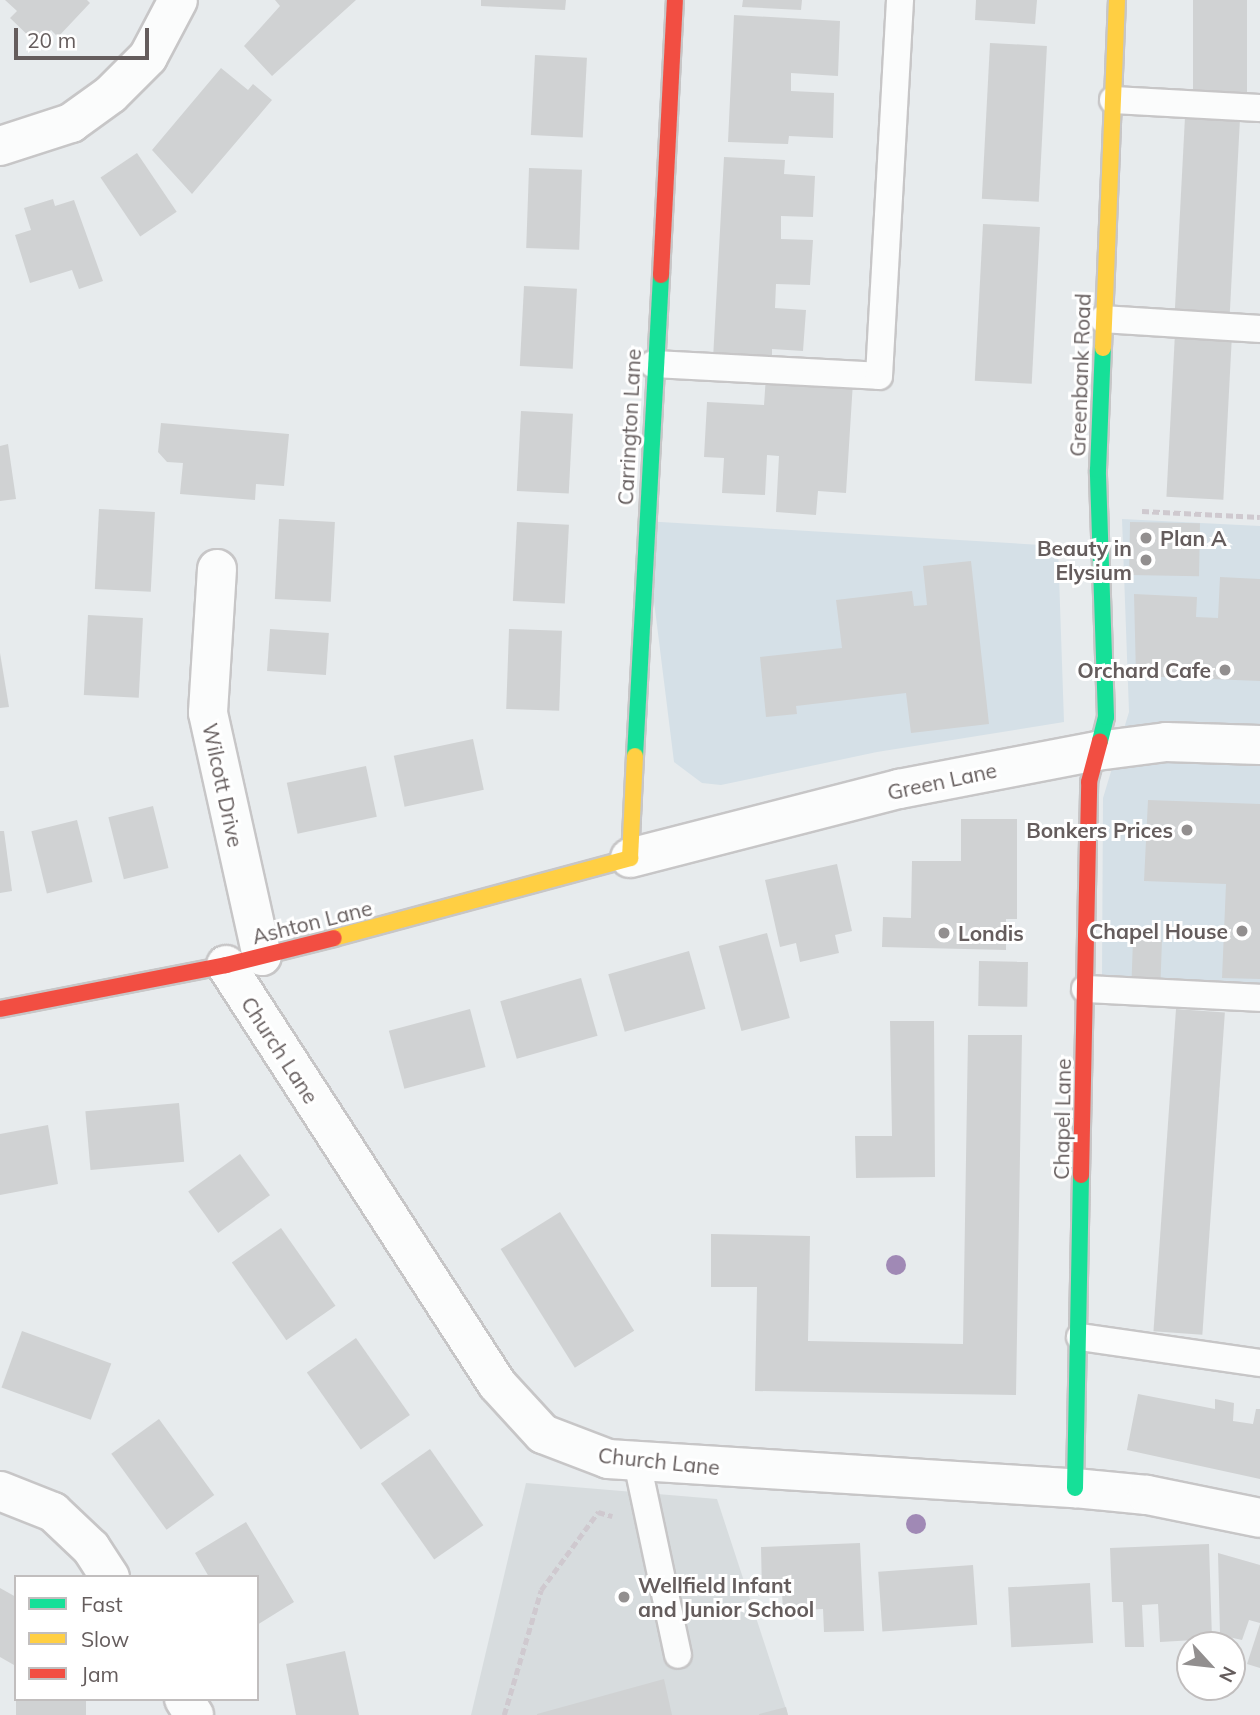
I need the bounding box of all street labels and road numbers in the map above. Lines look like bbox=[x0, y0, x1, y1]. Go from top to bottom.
street label: Greenbank Road bbox=[1065, 293, 1095, 457]
street label: Carrington Lane bbox=[612, 348, 646, 506]
street label: Wilcott Drive bbox=[198, 721, 248, 849]
street label: Green Lane bbox=[885, 757, 999, 805]
street label: Ashton Lane bbox=[249, 895, 375, 949]
street label: Church Lane bbox=[236, 992, 324, 1108]
street label: Chapel Lane bbox=[1048, 1058, 1076, 1180]
street label: Church Lane bbox=[597, 1442, 721, 1480]

